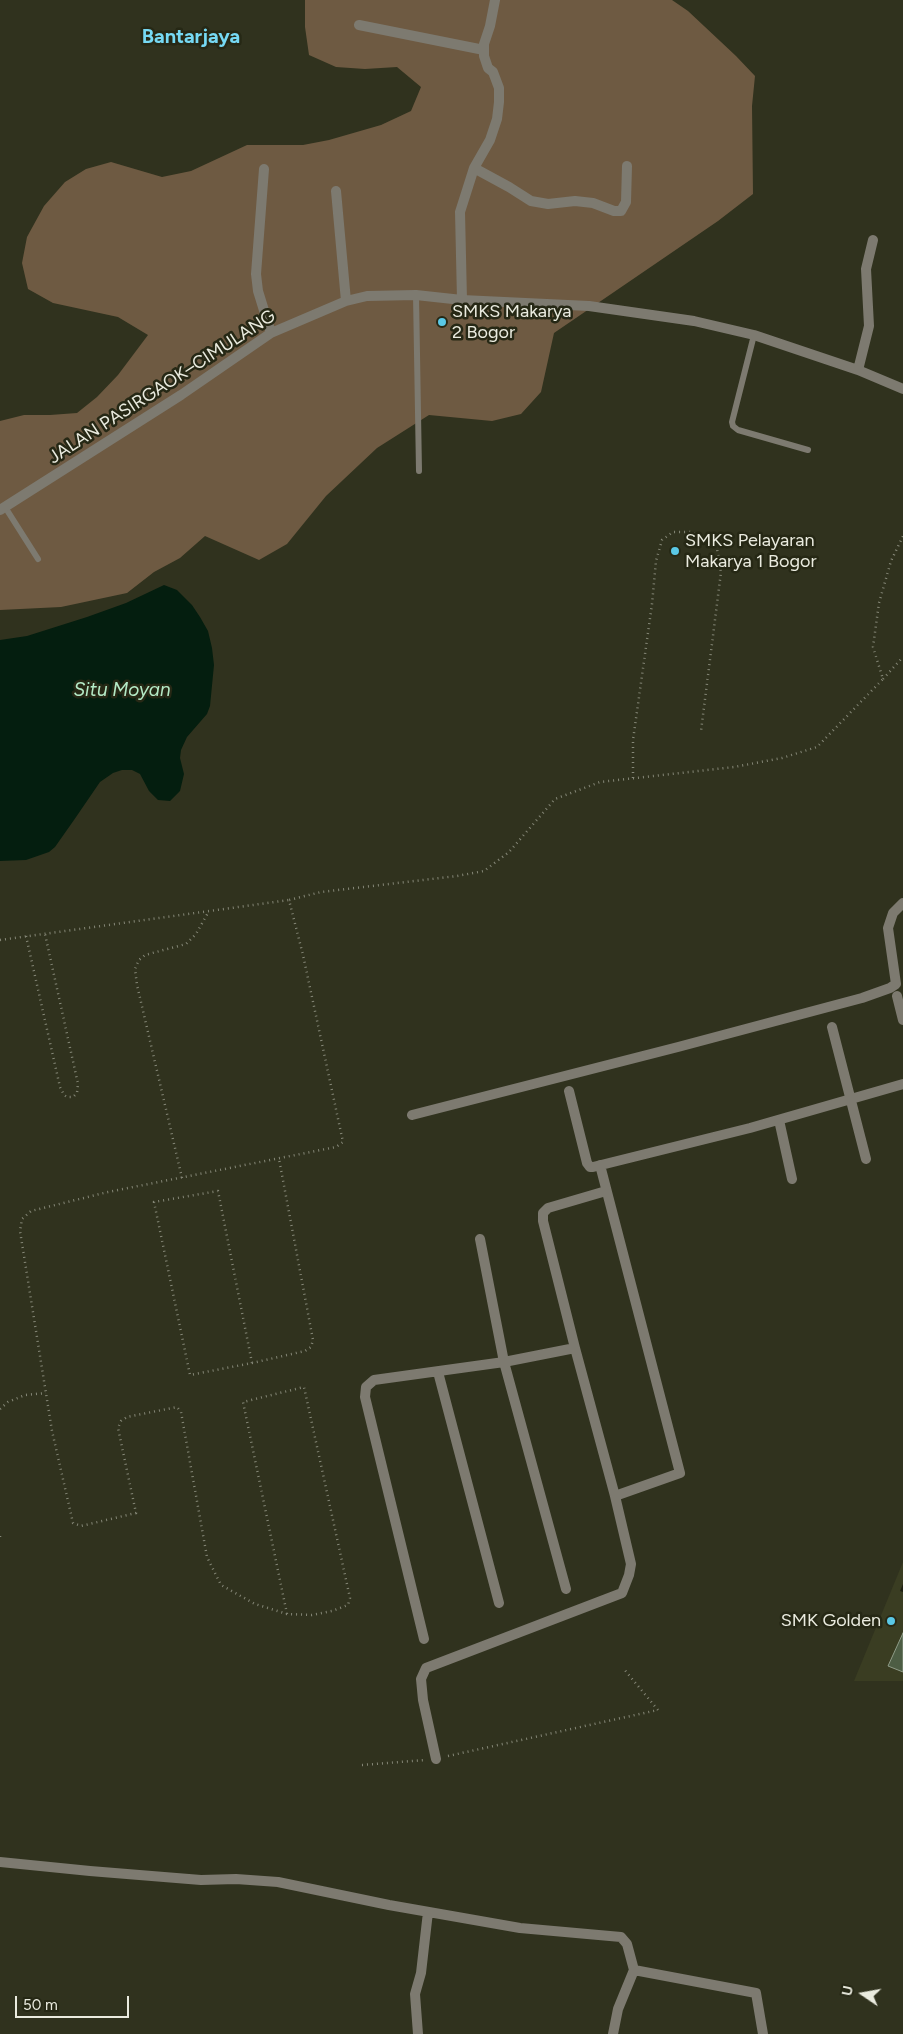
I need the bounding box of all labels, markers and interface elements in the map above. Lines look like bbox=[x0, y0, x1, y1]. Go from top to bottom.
district label: Bantarjaya bbox=[142, 25, 240, 49]
place label: SMKS Makarya 2 Bogor bbox=[452, 301, 571, 344]
street label: JALAN PASIRGAOK–CIMULANG bbox=[44, 305, 280, 469]
marker: SMKS Makarya 2 Bogor bbox=[436, 316, 448, 328]
place label: SMKS Pelayaran Makarya 1 Bogor bbox=[685, 530, 816, 572]
marker: SMKS Pelayaran Makarya 1 Bogor bbox=[669, 545, 681, 557]
water label: Situ Moyan bbox=[73, 679, 171, 701]
place label: SMK Golden bbox=[781, 1610, 881, 1632]
marker: SMK Golden bbox=[885, 1615, 897, 1627]
north arrow bbox=[838, 1969, 888, 2019]
text: U bbox=[838, 1984, 857, 1997]
scale bar bbox=[18, 1986, 131, 2018]
text: 50 m bbox=[23, 1996, 58, 2014]

